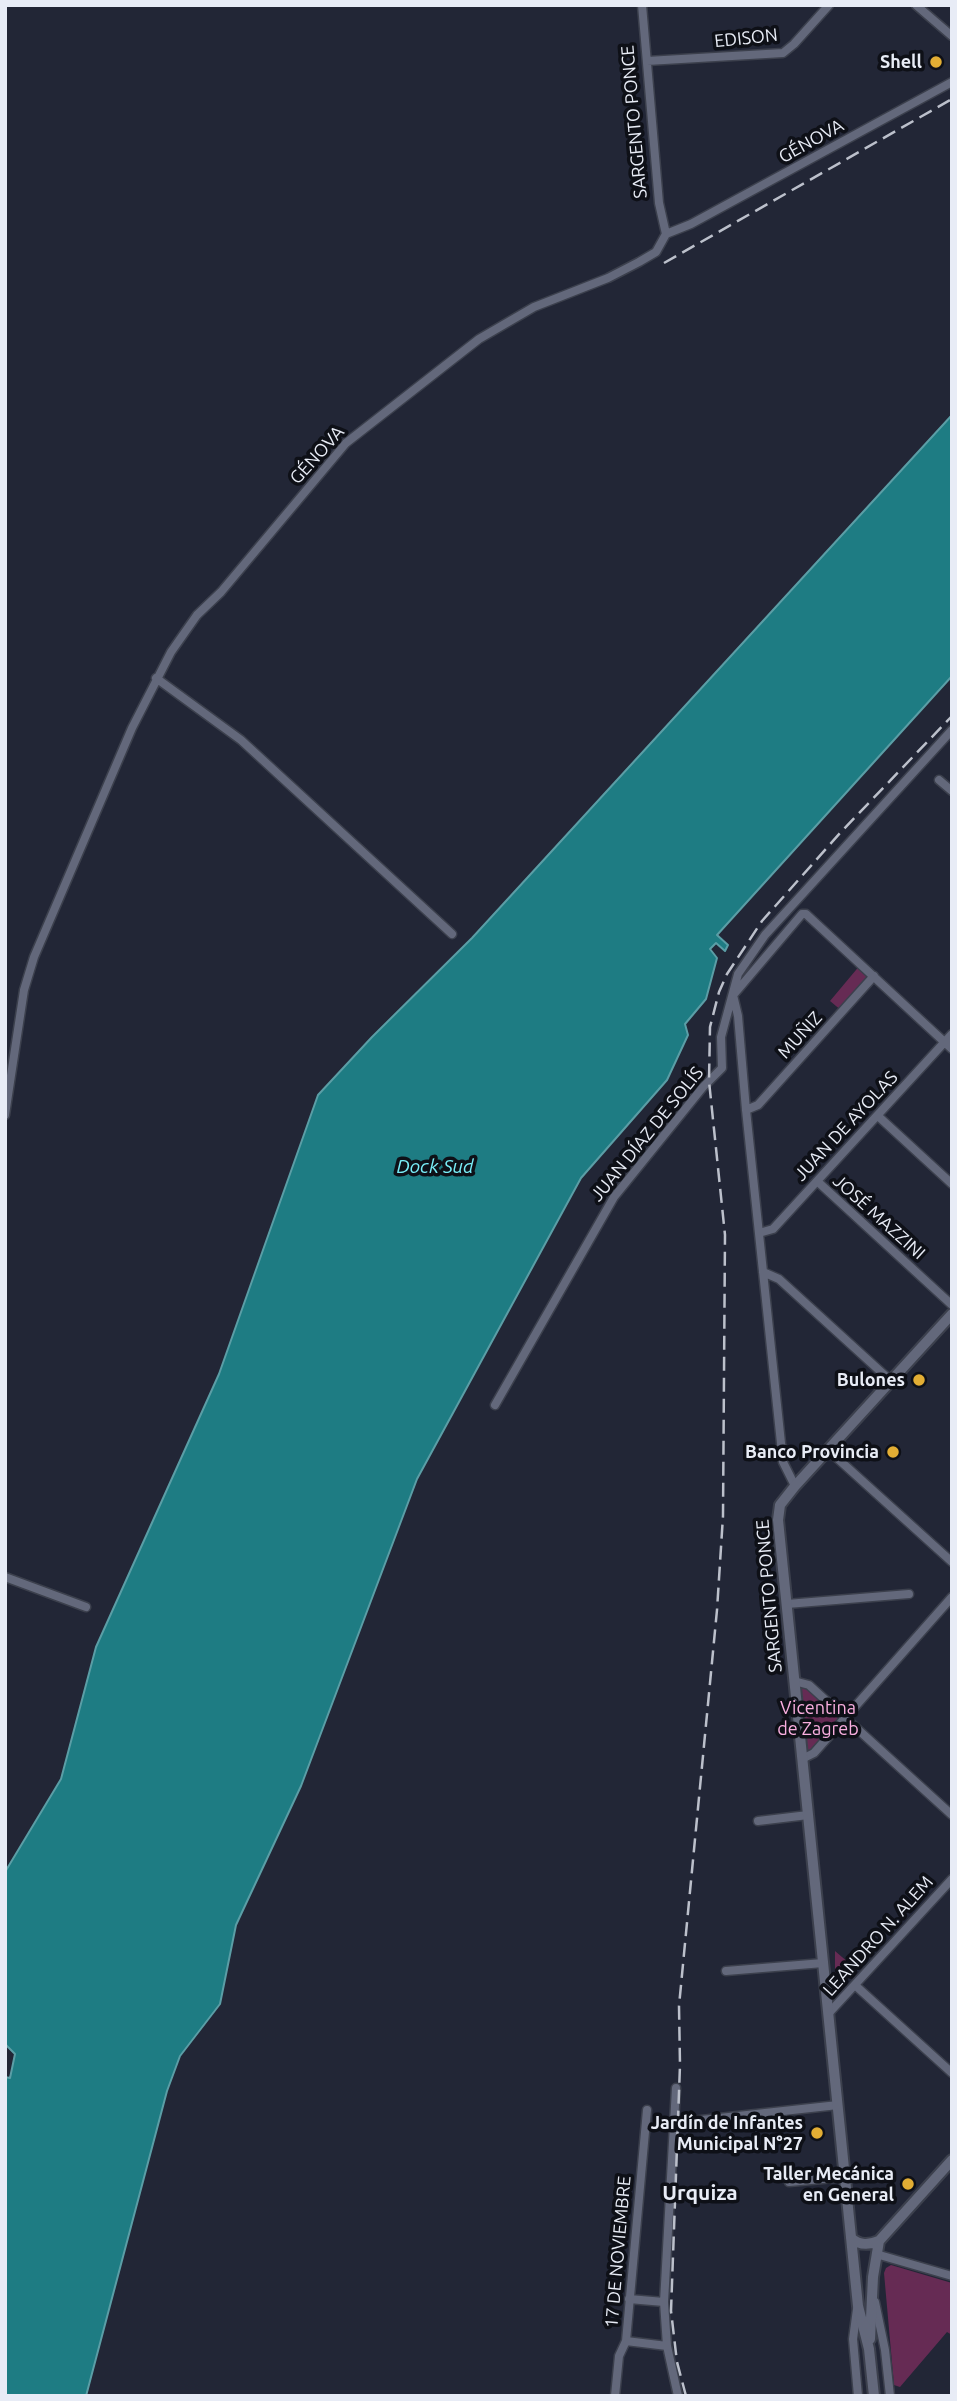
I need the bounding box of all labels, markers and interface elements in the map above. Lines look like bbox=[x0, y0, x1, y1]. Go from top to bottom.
street label: EDISON bbox=[713, 24, 779, 52]
street label: SARGENTO PONCE bbox=[617, 45, 651, 199]
place label: Shell bbox=[880, 51, 922, 73]
marker: Shell bbox=[928, 54, 944, 70]
street label: GÉNOVA bbox=[775, 114, 847, 168]
street label: GÉNOVA bbox=[285, 421, 349, 489]
street label: MUÑIZ bbox=[773, 1007, 827, 1063]
street label: JUAN DÍAZ DE SOLÍS bbox=[586, 1062, 708, 1206]
street label: JUAN DE AYOLAS bbox=[790, 1067, 902, 1185]
water label: Dock Sud bbox=[396, 1156, 474, 1178]
street label: JOSÉ MAZZINI bbox=[828, 1170, 930, 1264]
place label: Bulones bbox=[837, 1369, 905, 1391]
marker: Bulones bbox=[911, 1372, 927, 1388]
place label: Banco Provincia bbox=[745, 1441, 879, 1463]
marker: Banco Provincia bbox=[885, 1444, 901, 1460]
street label: SARGENTO PONCE bbox=[752, 1519, 786, 1673]
park label: Vicentina de Zagreb bbox=[777, 1697, 859, 1740]
street label: LEANDRO N. ALEM bbox=[818, 1872, 938, 2000]
place label: Jardín de Infantes Municipal N°27 bbox=[651, 2112, 803, 2154]
marker: Jardín de Infantes Municipal N°27 bbox=[809, 2125, 825, 2141]
place label: Taller Mecánica en General bbox=[763, 2163, 894, 2206]
street label: 17 DE NOVIEMBRE bbox=[601, 2175, 635, 2329]
marker: Taller Mecánica en General bbox=[900, 2176, 916, 2192]
district label: Urquiza bbox=[662, 2180, 738, 2206]

